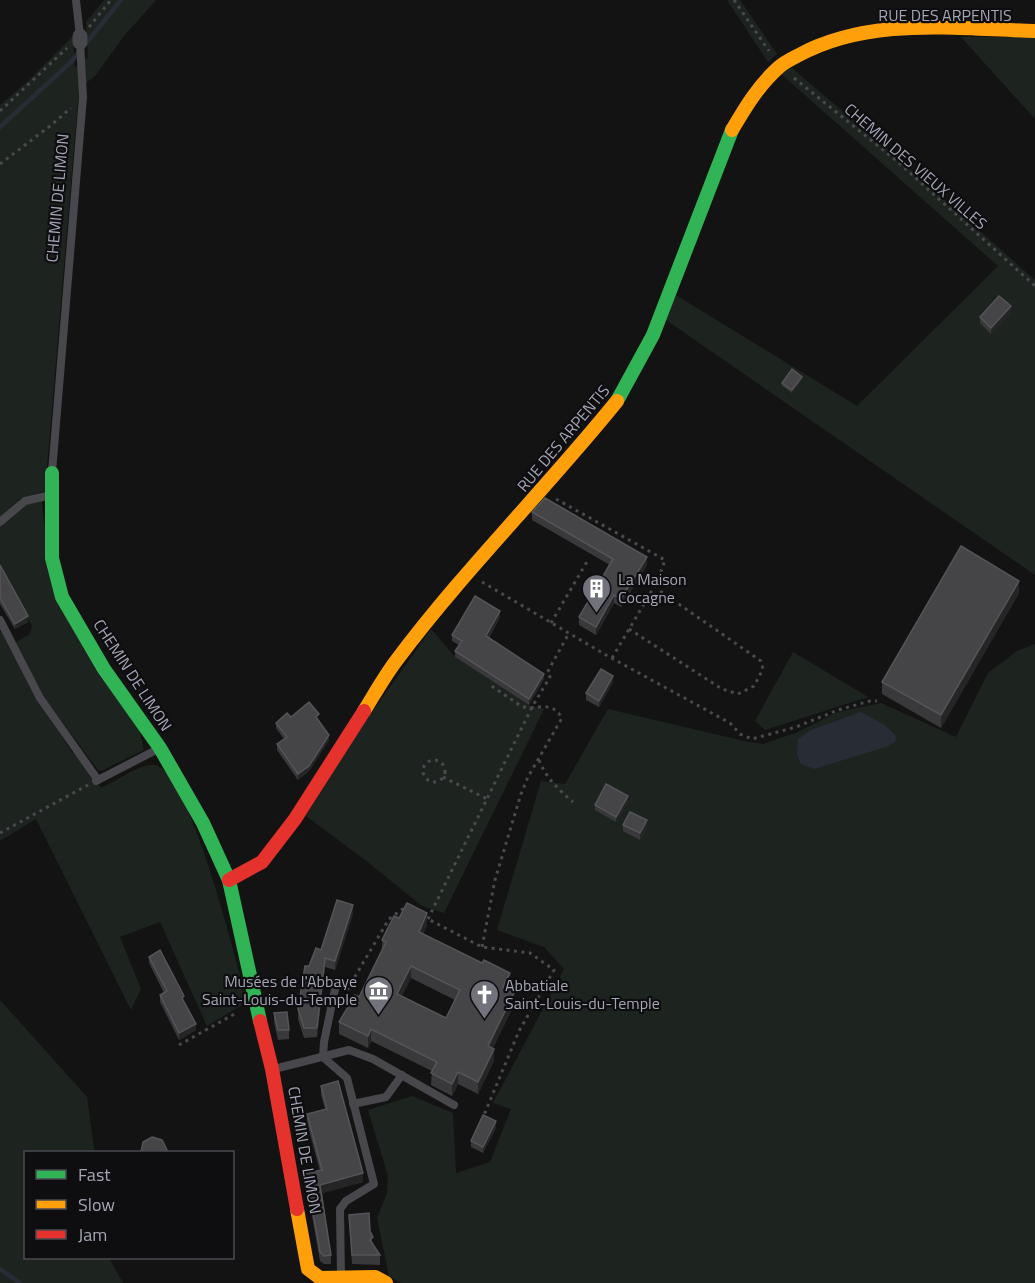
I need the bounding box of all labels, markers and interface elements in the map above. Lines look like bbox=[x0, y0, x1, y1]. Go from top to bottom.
street label: RUE DES ARPENTIS bbox=[878, 3, 1012, 27]
street label: CHEMIN DES VIEUX VILLES bbox=[839, 97, 993, 235]
street label: CHEMIN DE LIMON bbox=[39, 133, 75, 263]
street label: RUE DES ARPENTIS bbox=[511, 379, 615, 497]
place label: La Maison Cocagne bbox=[618, 567, 687, 609]
building icon: La Maison Cocagne bbox=[581, 572, 613, 614]
street label: CHEMIN DE LIMON bbox=[88, 614, 178, 736]
place label: Musées de l'Abbaye Saint-Louis-du-Temple bbox=[202, 969, 357, 1011]
place label: Abbatiale Saint-Louis-du-Temple bbox=[505, 973, 660, 1015]
museum icon: Musées de l'Abbaye Saint-Louis-du-Temple bbox=[362, 974, 394, 1016]
church icon: Abbatiale Saint-Louis-du-Temple bbox=[468, 978, 500, 1020]
street label: CHEMIN DE LIMON bbox=[282, 1084, 328, 1216]
legend bbox=[24, 1151, 234, 1259]
text: Fast bbox=[78, 1161, 111, 1188]
text: Slow bbox=[78, 1191, 115, 1218]
text: Jam bbox=[78, 1221, 107, 1248]

